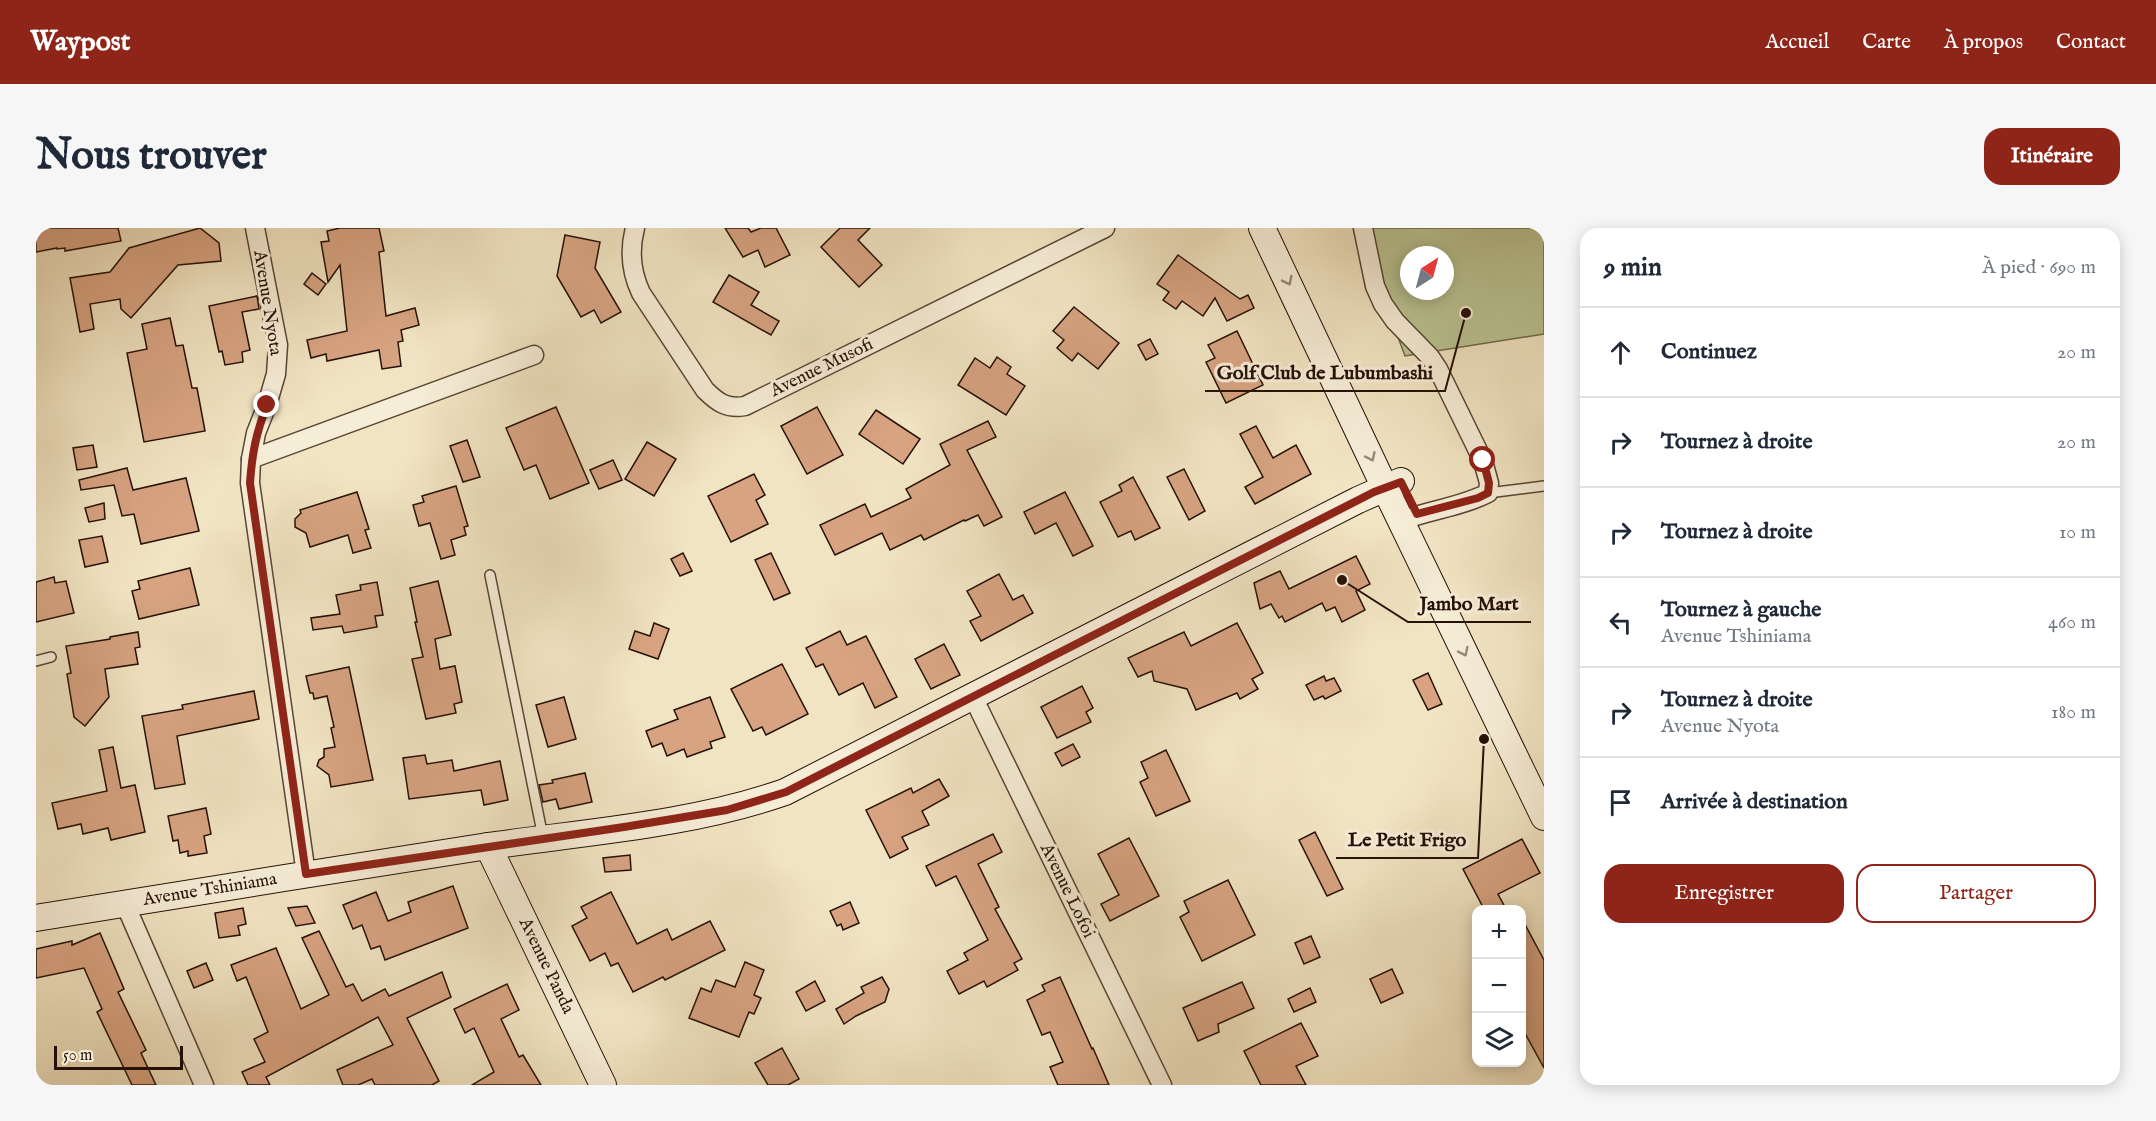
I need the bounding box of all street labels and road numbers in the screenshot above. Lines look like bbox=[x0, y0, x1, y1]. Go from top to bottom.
street label: Avenue Nyota bbox=[247, 248, 287, 358]
street label: Avenue Musofi bbox=[766, 333, 877, 403]
street label: Avenue Lofoi bbox=[1034, 839, 1100, 942]
street label: Avenue Tshiniama bbox=[140, 868, 279, 912]
street label: Avenue Panda bbox=[512, 913, 579, 1018]

